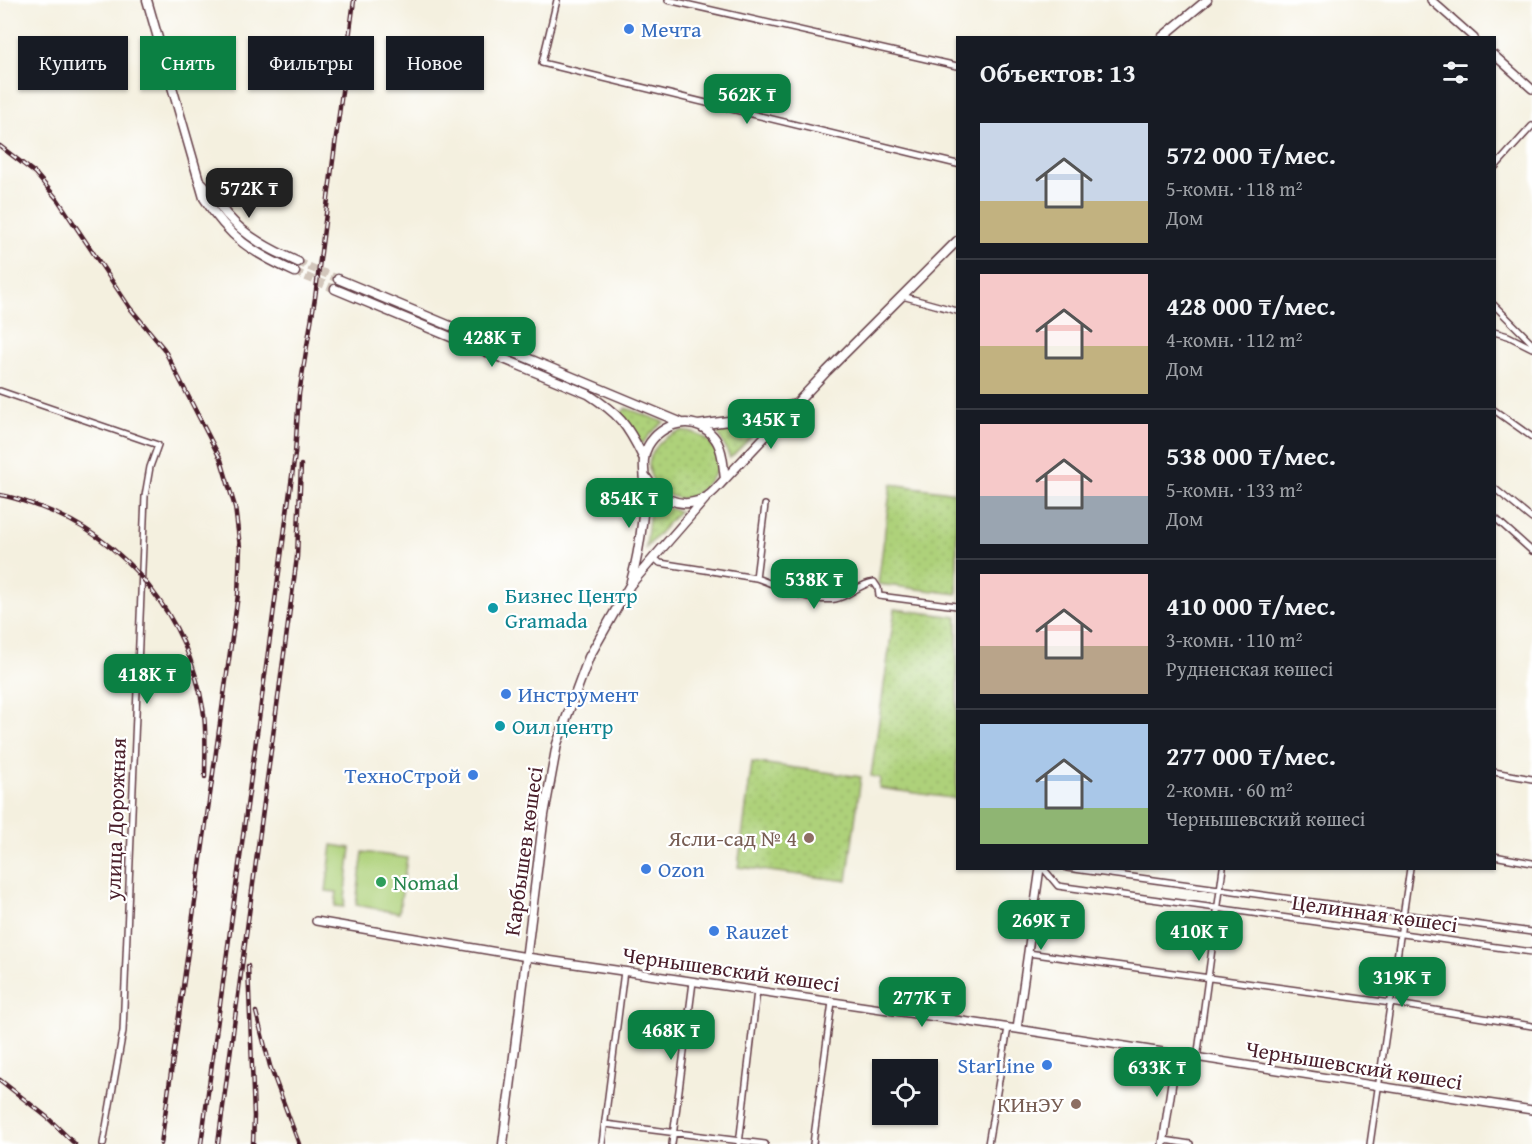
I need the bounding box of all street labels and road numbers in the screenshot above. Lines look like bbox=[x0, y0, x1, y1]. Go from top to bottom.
street label: улица Дорожная bbox=[96, 737, 134, 902]
street label: Карбышев көшесі bbox=[495, 764, 551, 938]
street label: Целинная көшесі bbox=[1290, 886, 1460, 940]
street label: Чернышевский көшесі bbox=[620, 938, 842, 1000]
street label: Чернышевский көшесі bbox=[1243, 1032, 1465, 1098]

